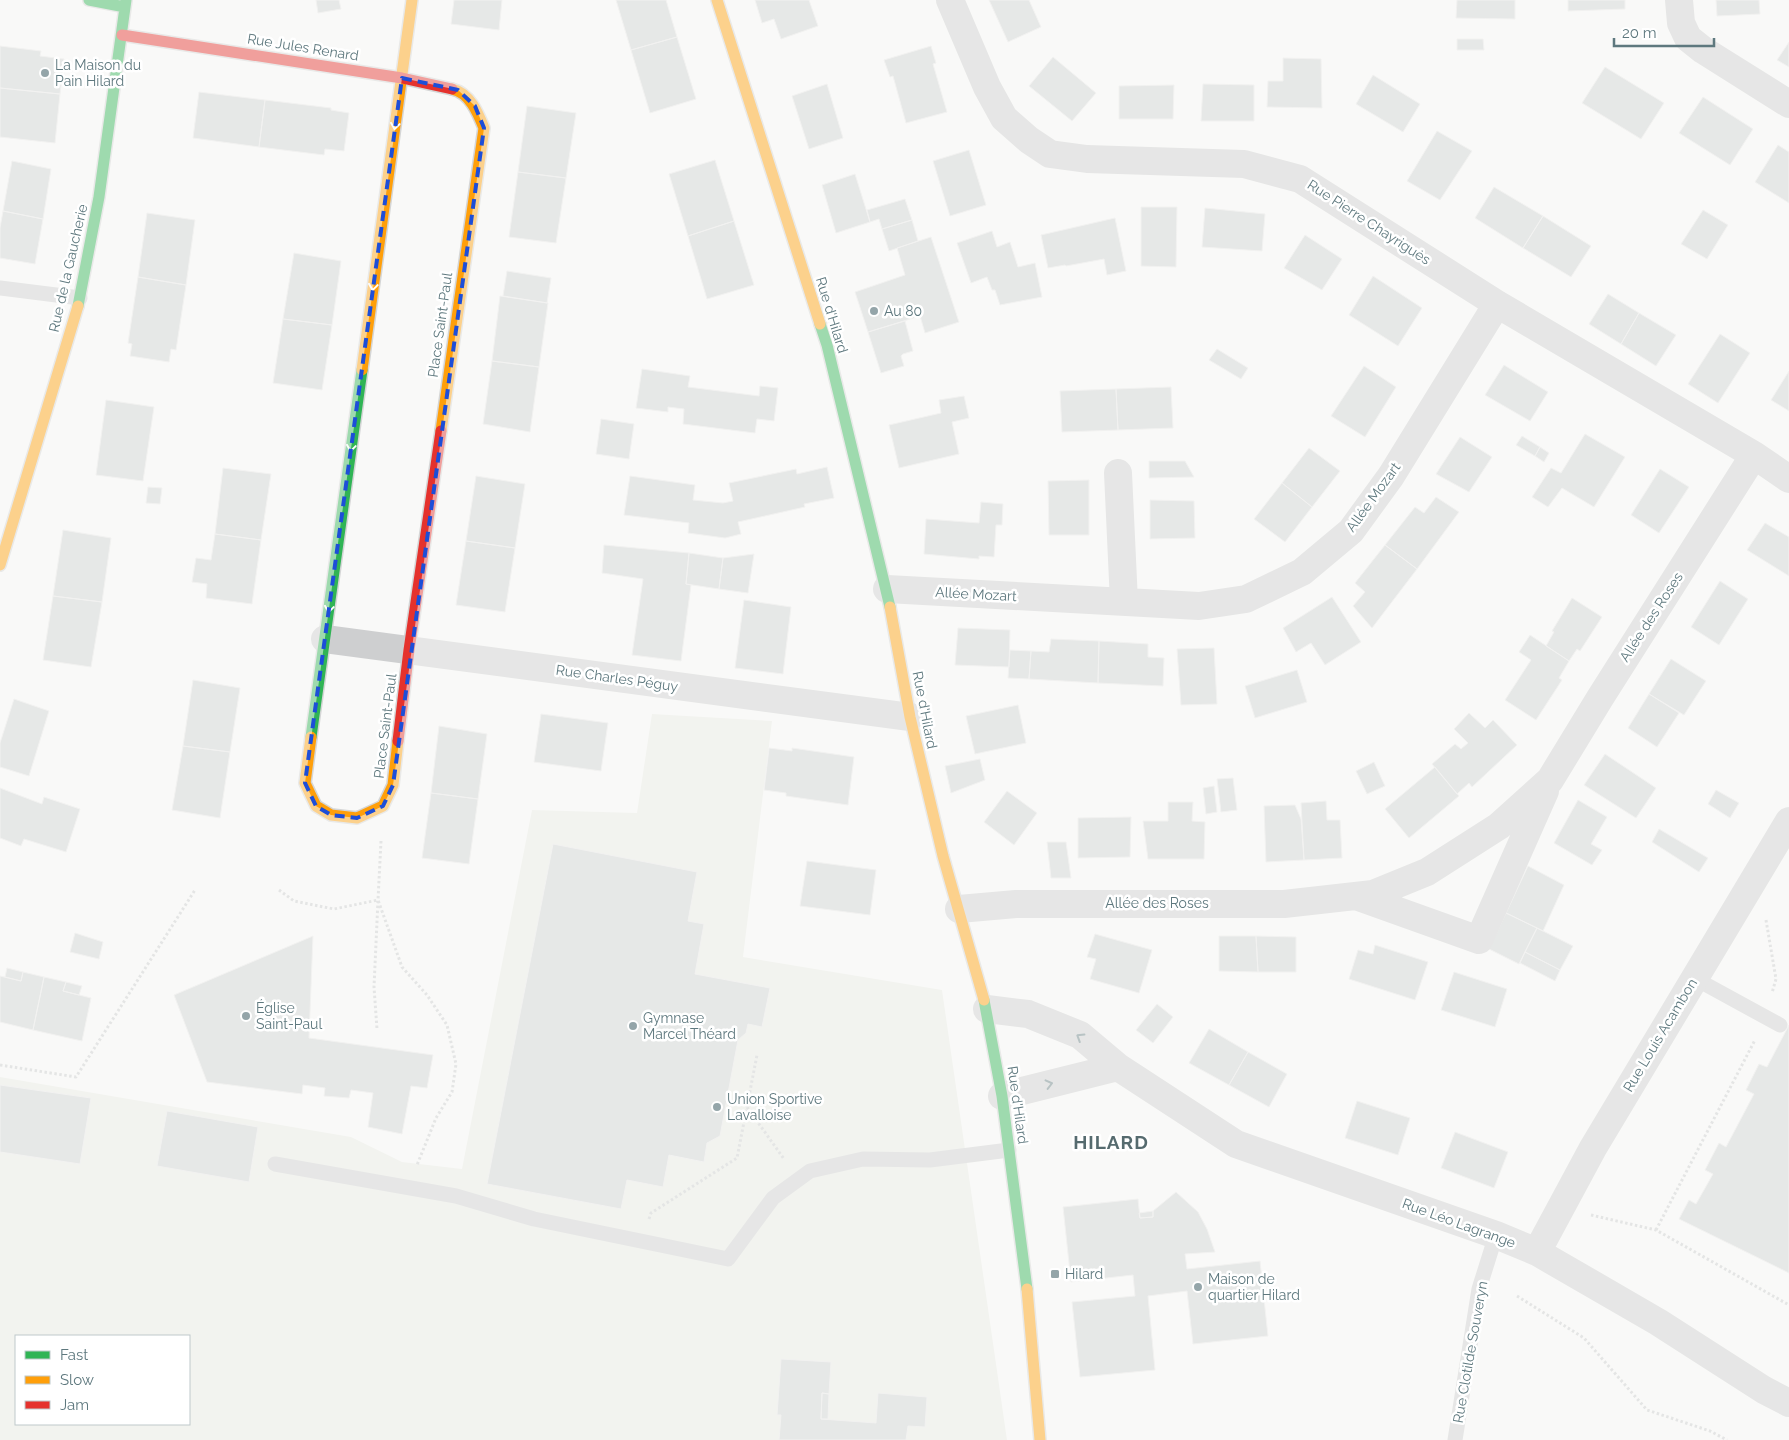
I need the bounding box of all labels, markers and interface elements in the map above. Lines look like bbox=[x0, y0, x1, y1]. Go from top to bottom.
scale bar bbox=[1614, 15, 1714, 47]
text: 20 m bbox=[1622, 24, 1657, 42]
street label: Rue Jules Renard bbox=[246, 30, 360, 64]
place label: La Maison du Pain Hilard bbox=[55, 57, 141, 89]
marker: La Maison du Pain Hilard bbox=[39, 67, 51, 79]
one-way arrow bbox=[390, 122, 401, 130]
street label: Rue Pierre Chayriguès bbox=[1305, 176, 1434, 268]
street label: Rue de la Gaucherie bbox=[45, 202, 91, 334]
street label: Place Saint-Paul bbox=[425, 271, 455, 378]
street label: Rue d'Hilard bbox=[813, 275, 851, 355]
one-way arrow bbox=[368, 283, 379, 291]
place label: Au 80 bbox=[884, 303, 922, 319]
marker: Au 80 bbox=[868, 305, 880, 317]
one-way arrow bbox=[346, 444, 357, 452]
street label: Allée Mozart bbox=[1343, 459, 1404, 535]
street label: Allée des Roses bbox=[1616, 569, 1686, 665]
street label: Allée Mozart bbox=[935, 584, 1017, 604]
one-way arrow bbox=[324, 605, 335, 613]
street label: Rue Charles Péguy bbox=[555, 662, 679, 695]
street label: Rue d'Hilard bbox=[910, 670, 940, 750]
street label: Place Saint-Paul bbox=[371, 672, 399, 779]
street label: Allée des Roses bbox=[1105, 895, 1209, 911]
street label: Rue Louis Acambon bbox=[1620, 975, 1700, 1095]
place label: Église Saint-Paul bbox=[256, 999, 322, 1032]
marker: Église Saint-Paul bbox=[240, 1010, 252, 1022]
place label: Gymnase Marcel Théard bbox=[643, 1010, 736, 1042]
marker: Gymnase Marcel Théard bbox=[627, 1020, 639, 1032]
one-way arrow bbox=[1076, 1034, 1086, 1043]
street label: Rue d'Hilard bbox=[1005, 1065, 1031, 1145]
one-way arrow bbox=[1045, 1080, 1053, 1090]
place label: Union Sportive Lavalloise bbox=[727, 1091, 822, 1123]
marker: Union Sportive Lavalloise bbox=[711, 1101, 723, 1113]
district label: HILARD bbox=[1073, 1131, 1149, 1153]
street label: Rue Léo Lagrange bbox=[1400, 1195, 1518, 1251]
place label: Hilard bbox=[1065, 1266, 1103, 1282]
marker: Hilard bbox=[1049, 1268, 1061, 1280]
place label: Maison de quartier Hilard bbox=[1208, 1271, 1300, 1303]
street label: Rue Clotilde Souveryn bbox=[1450, 1280, 1490, 1424]
marker: Maison de quartier Hilard bbox=[1192, 1281, 1204, 1293]
legend bbox=[15, 1335, 190, 1425]
text: Fast bbox=[60, 1346, 88, 1364]
text: Slow bbox=[60, 1371, 94, 1389]
text: Jam bbox=[60, 1396, 89, 1414]

